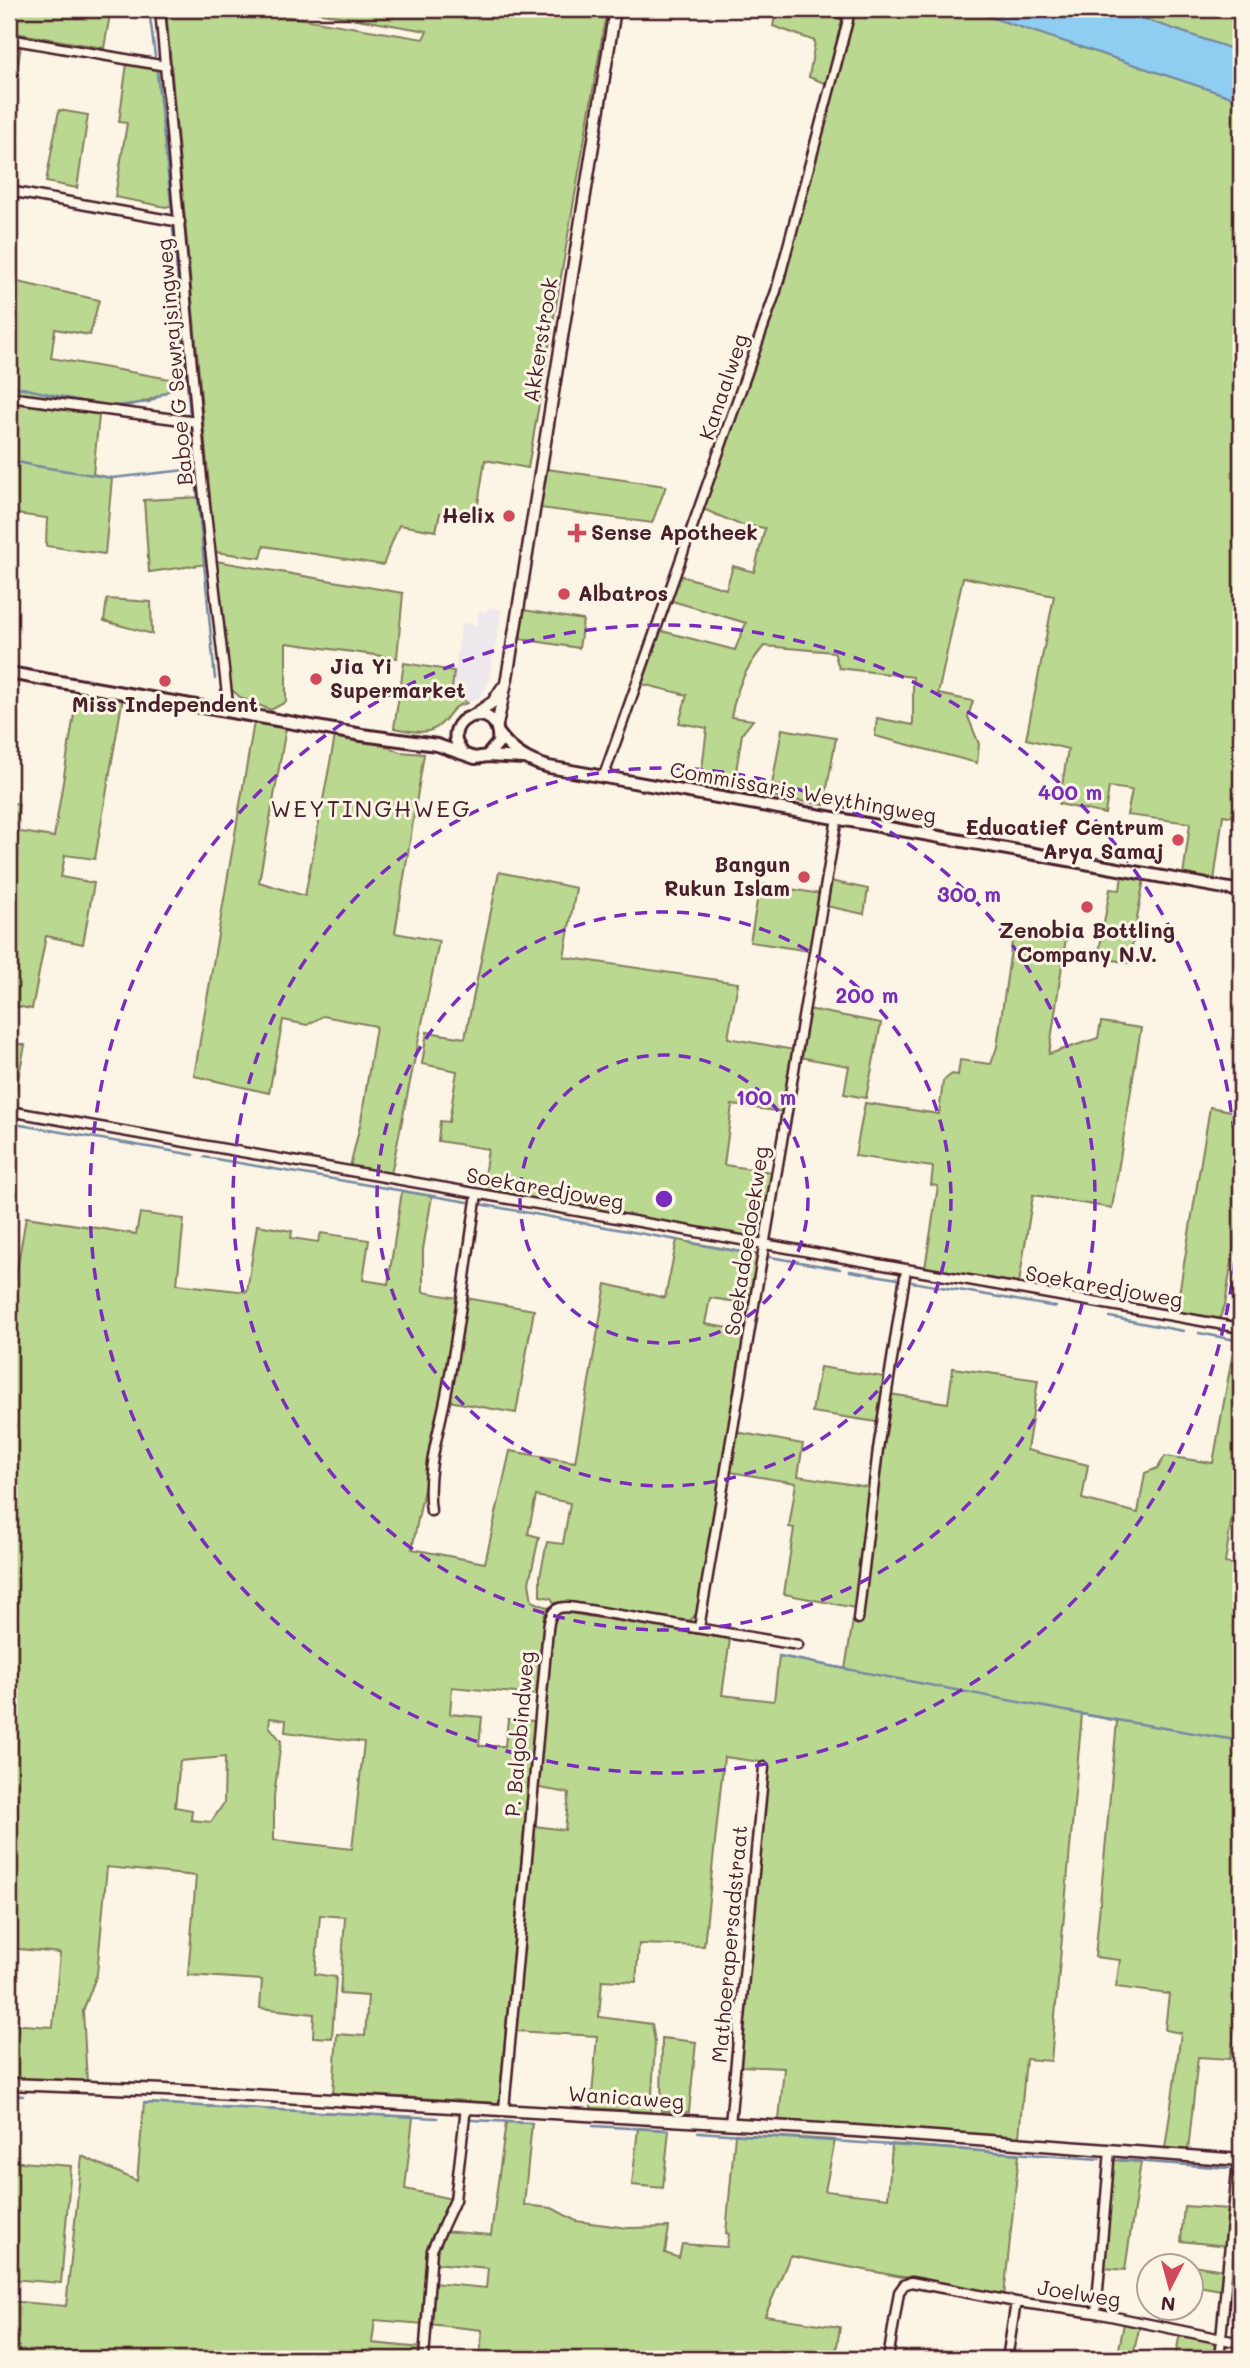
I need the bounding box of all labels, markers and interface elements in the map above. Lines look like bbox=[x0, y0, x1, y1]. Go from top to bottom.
street label: Baboe G Sewrajsingweg bbox=[149, 238, 198, 487]
street label: Akkerstrook bbox=[516, 275, 563, 404]
street label: Kanaalweg bbox=[692, 330, 753, 443]
place label: Helix bbox=[442, 501, 495, 528]
marker: Helix bbox=[501, 508, 517, 524]
place label: Sense Apotheek bbox=[591, 518, 758, 545]
marker: Sense Apotheek bbox=[569, 525, 585, 541]
place label: Albatros bbox=[578, 579, 668, 606]
marker: Albatros bbox=[556, 586, 572, 602]
place label: Jia Yi Supermarket bbox=[330, 652, 466, 703]
marker: Jia Yi Supermarket bbox=[308, 671, 324, 687]
marker: Miss Independent bbox=[157, 673, 173, 689]
place label: Miss Independent bbox=[72, 690, 258, 717]
street label: Commissaris Weythingweg bbox=[668, 755, 939, 828]
text: 400 m bbox=[1038, 778, 1102, 805]
district label: WEYTINGHWEG bbox=[270, 792, 472, 823]
place label: Educatief Centrum Arya Samaj bbox=[965, 813, 1164, 865]
marker: Educatief Centrum Arya Samaj bbox=[1170, 832, 1186, 848]
place label: Bangun Rukun Islam bbox=[664, 850, 790, 901]
marker: Bangun Rukun Islam bbox=[796, 869, 812, 885]
text: 300 m bbox=[937, 880, 1001, 907]
marker: Zenobia Bottling Company N.V. bbox=[1079, 899, 1095, 915]
place label: Zenobia Bottling Company N.V. bbox=[999, 916, 1175, 968]
text: 200 m bbox=[836, 981, 898, 1008]
text: 100 m bbox=[736, 1083, 796, 1110]
street label: Soekadoedoekweg bbox=[717, 1144, 774, 1338]
street label: Soekaredjoweg bbox=[464, 1160, 626, 1215]
centre of rings bbox=[652, 1187, 676, 1211]
street label: Soekaredjoweg bbox=[1023, 1258, 1185, 1313]
street label: P. Balgobindweg bbox=[498, 1650, 539, 1818]
street label: Mathoerapersadstraat bbox=[705, 1824, 752, 2064]
street label: Wanicaweg bbox=[567, 2079, 685, 2114]
north arrow bbox=[1134, 2252, 1204, 2322]
street label: Joelweg bbox=[1036, 2273, 1123, 2312]
text: N bbox=[1160, 2291, 1177, 2318]

